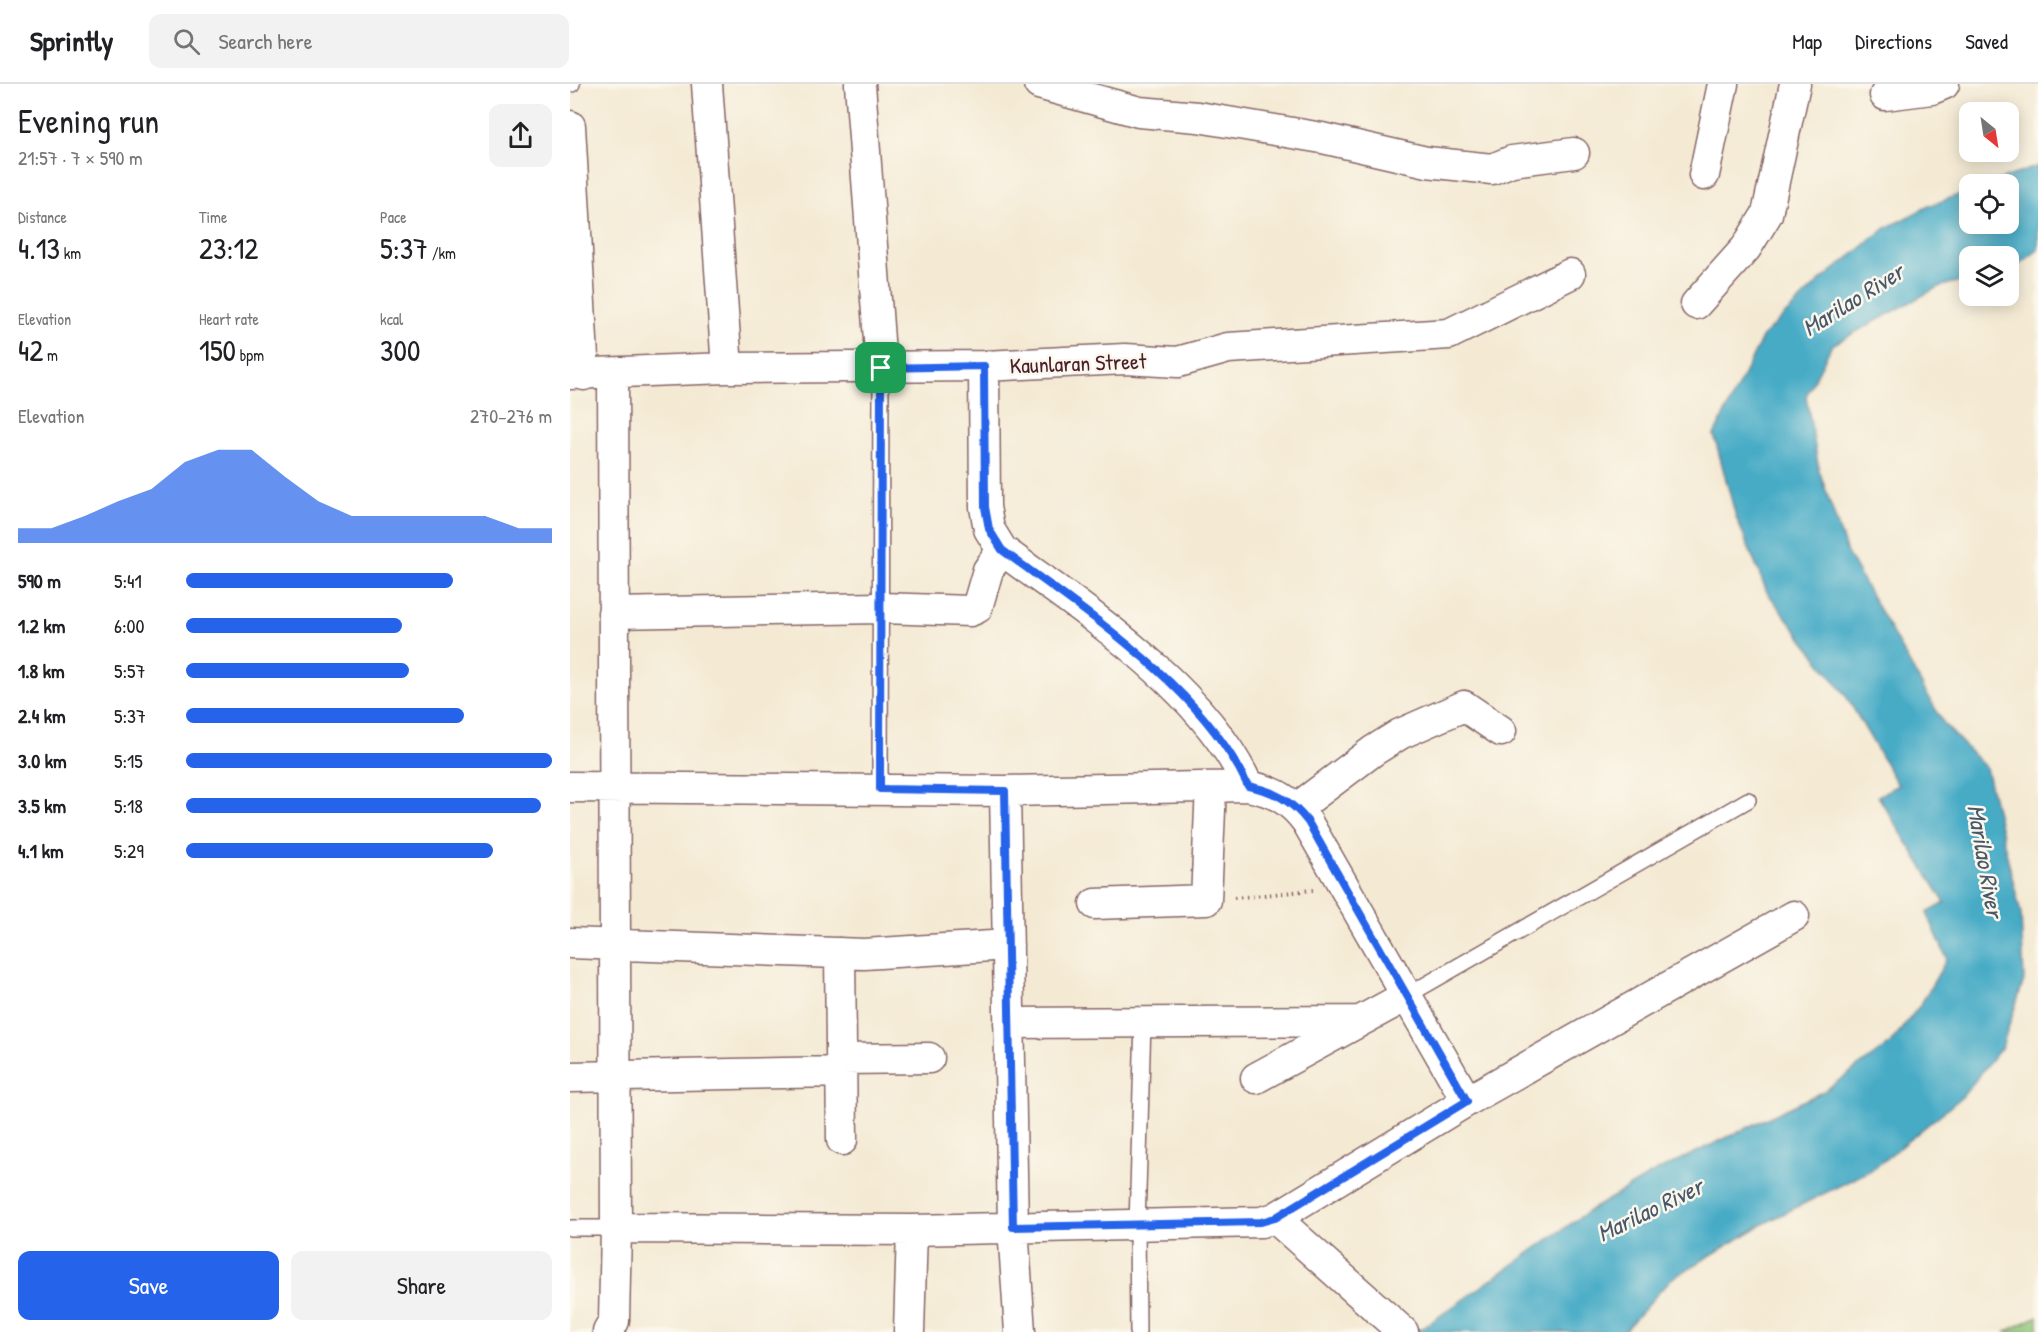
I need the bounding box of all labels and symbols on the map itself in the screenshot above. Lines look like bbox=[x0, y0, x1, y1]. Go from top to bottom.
north arrow bbox=[1959, 102, 2019, 162]
water label: Marilao River bbox=[1796, 254, 1912, 343]
pin bbox=[855, 342, 906, 393]
street label: Kaunlaran Street bbox=[1009, 346, 1147, 380]
water label: Marilao River bbox=[1960, 802, 2012, 922]
water label: Marilao River bbox=[1591, 1169, 1710, 1248]

